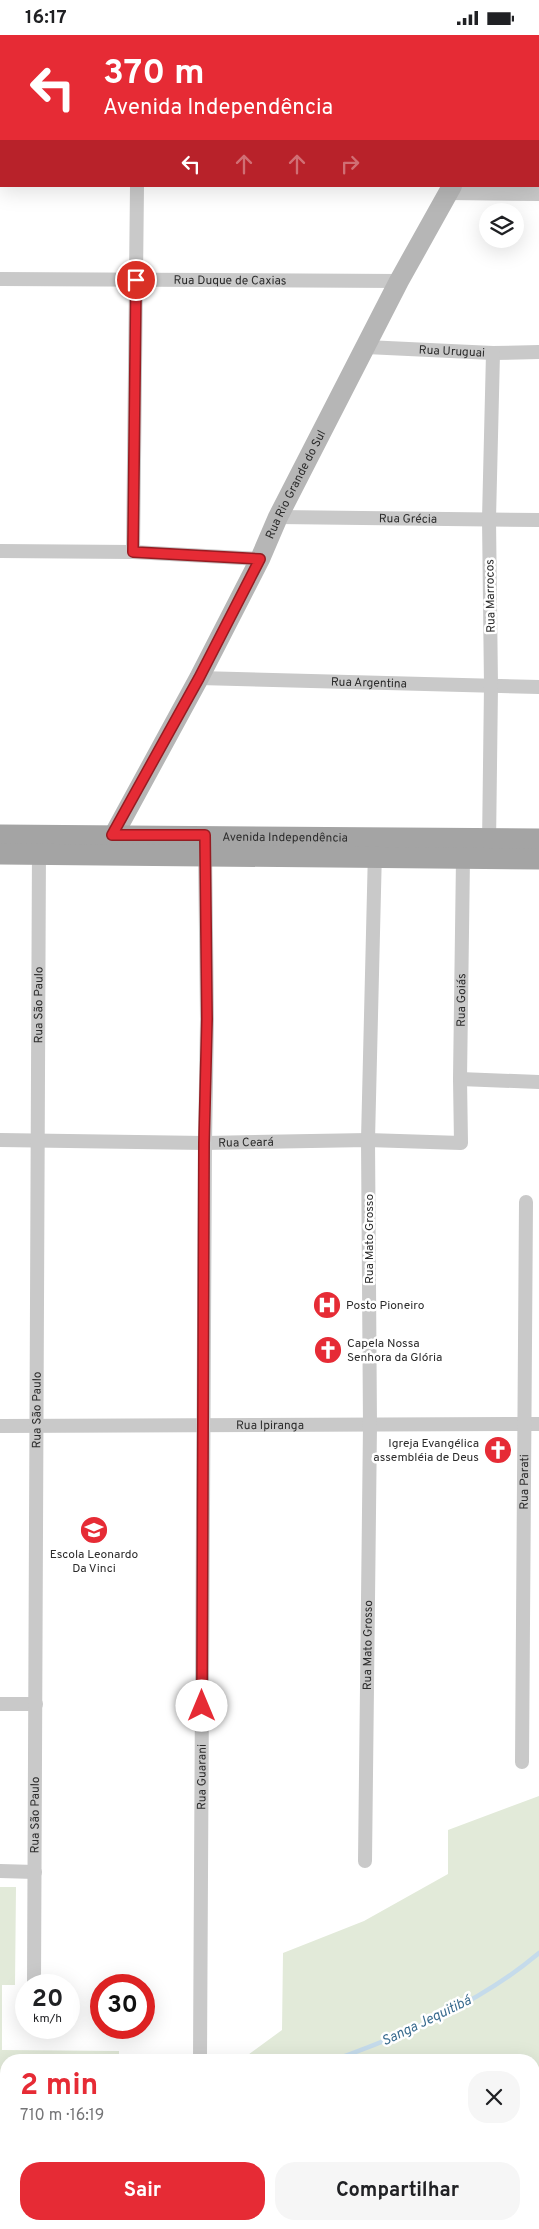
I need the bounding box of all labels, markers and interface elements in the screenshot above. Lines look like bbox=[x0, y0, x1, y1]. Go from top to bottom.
text: 16:17 bbox=[25, 6, 67, 30]
text: 370 m bbox=[103, 52, 205, 96]
icon: left bbox=[20, 55, 85, 120]
text: Avenida Independência bbox=[103, 95, 333, 122]
icon: left bbox=[177, 150, 205, 178]
icon: ahead bbox=[230, 150, 258, 178]
icon: ahead bbox=[283, 150, 311, 178]
icon: right bbox=[336, 150, 364, 178]
map controls bbox=[479, 203, 524, 248]
button: layers bbox=[479, 203, 524, 248]
pin bbox=[115, 259, 157, 301]
icon: arrive bbox=[122, 266, 150, 294]
street label: Rua Duque de Caxias bbox=[173, 273, 287, 289]
street label: Rua Uruguai bbox=[418, 343, 485, 362]
street label: Rua Rio Grande do Sul bbox=[262, 428, 330, 542]
street label: Rua Grécia bbox=[379, 511, 437, 528]
street label: Rua Marrocos bbox=[482, 559, 500, 633]
street label: Rua Argentina bbox=[331, 674, 407, 693]
street label: Avenida Independência bbox=[222, 830, 348, 847]
street label: Rua São Paulo bbox=[31, 966, 47, 1044]
street label: Rua Goiás bbox=[454, 973, 470, 1027]
street label: Rua Ceará bbox=[218, 1135, 274, 1152]
street label: Rua Mato Grosso bbox=[362, 1194, 378, 1284]
hospital icon: Posto Pioneiro bbox=[312, 1290, 342, 1320]
place label: Posto Pioneiro bbox=[346, 1298, 425, 1314]
church icon: Capela Nossa Senhora da Glória bbox=[313, 1335, 343, 1365]
place label: Capela Nossa Senhora da Glória bbox=[347, 1336, 442, 1366]
street label: Rua São Paulo bbox=[29, 1371, 46, 1449]
street label: Rua Ipiranga bbox=[236, 1418, 304, 1434]
church icon: Igreja Evangélica assembléia de Deus bbox=[483, 1435, 513, 1465]
place label: Igreja Evangélica assembléia de Deus bbox=[373, 1436, 479, 1466]
street label: Rua Parati bbox=[517, 1454, 533, 1510]
school or university icon: Escola Leonardo Da Vinci bbox=[79, 1515, 109, 1545]
place label: Escola Leonardo Da Vinci bbox=[50, 1547, 139, 1577]
street label: Rua Mato Grosso bbox=[360, 1600, 377, 1690]
position arrow bbox=[175, 1679, 227, 1731]
street label: Rua Guarani bbox=[194, 1744, 211, 1810]
street label: Rua São Paulo bbox=[28, 1776, 44, 1854]
speed limit sign: 30 bbox=[90, 1974, 155, 2039]
text: 20 bbox=[32, 1984, 63, 2016]
water label: Sanga Jequitibá bbox=[379, 1992, 476, 2050]
text: km/h bbox=[33, 2011, 62, 2027]
text: 2 min bbox=[20, 2068, 98, 2105]
button: close bbox=[468, 2071, 520, 2123]
text: 710 m · 16:19 bbox=[20, 2106, 104, 2126]
button: Sair bbox=[20, 2162, 265, 2220]
button: Compartilhar bbox=[275, 2162, 520, 2220]

